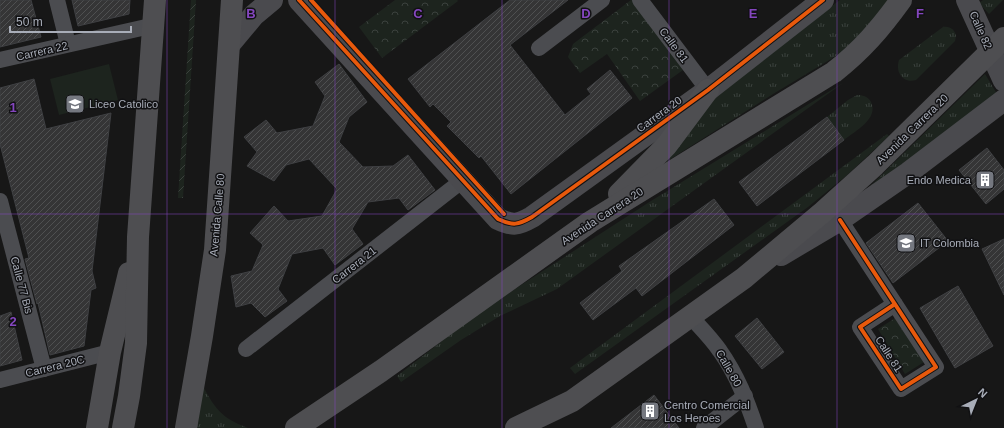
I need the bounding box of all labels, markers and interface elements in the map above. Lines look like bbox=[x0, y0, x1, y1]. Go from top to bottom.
text: B bbox=[246, 6, 256, 21]
text: C bbox=[413, 6, 423, 21]
text: D bbox=[581, 6, 591, 21]
text: E bbox=[749, 6, 758, 21]
text: F bbox=[916, 6, 924, 21]
scale bar bbox=[10, 8, 131, 34]
street label: Calle 82 bbox=[967, 9, 995, 51]
text: 50 m bbox=[16, 15, 43, 29]
street label: Calle 81 bbox=[657, 25, 691, 65]
street label: Carrera 22 bbox=[15, 39, 69, 63]
street label: Avenida Carrera 20 bbox=[874, 92, 950, 166]
school or university icon: Liceo Catolico bbox=[64, 93, 86, 115]
street label: Carrera 20 bbox=[634, 94, 684, 134]
place label: Liceo Catolico bbox=[89, 98, 158, 110]
text: 1 bbox=[9, 100, 17, 115]
building icon: Endo Medica bbox=[974, 169, 996, 191]
street label: Avenida Calle 80 bbox=[207, 173, 227, 257]
place label: Endo Medica bbox=[907, 174, 972, 186]
street label: Avenida Carrera 20 bbox=[559, 185, 645, 247]
school or university icon: IT Colombia bbox=[895, 232, 917, 254]
place label: IT Colombia bbox=[920, 237, 980, 249]
street label: Carrera 21 bbox=[330, 244, 378, 286]
street label: Calle 77 Bis bbox=[9, 255, 36, 315]
text: 2 bbox=[9, 314, 17, 329]
street label: Calle 81 bbox=[873, 334, 905, 374]
street label: Calle 80 bbox=[714, 348, 744, 388]
street label: Carrera 20C bbox=[24, 353, 86, 379]
north arrow bbox=[956, 380, 996, 420]
text: N bbox=[976, 386, 990, 400]
place label: Centro Comercial Los Heroes bbox=[664, 399, 750, 424]
building icon: Centro Comercial Los Heroes bbox=[639, 400, 661, 422]

